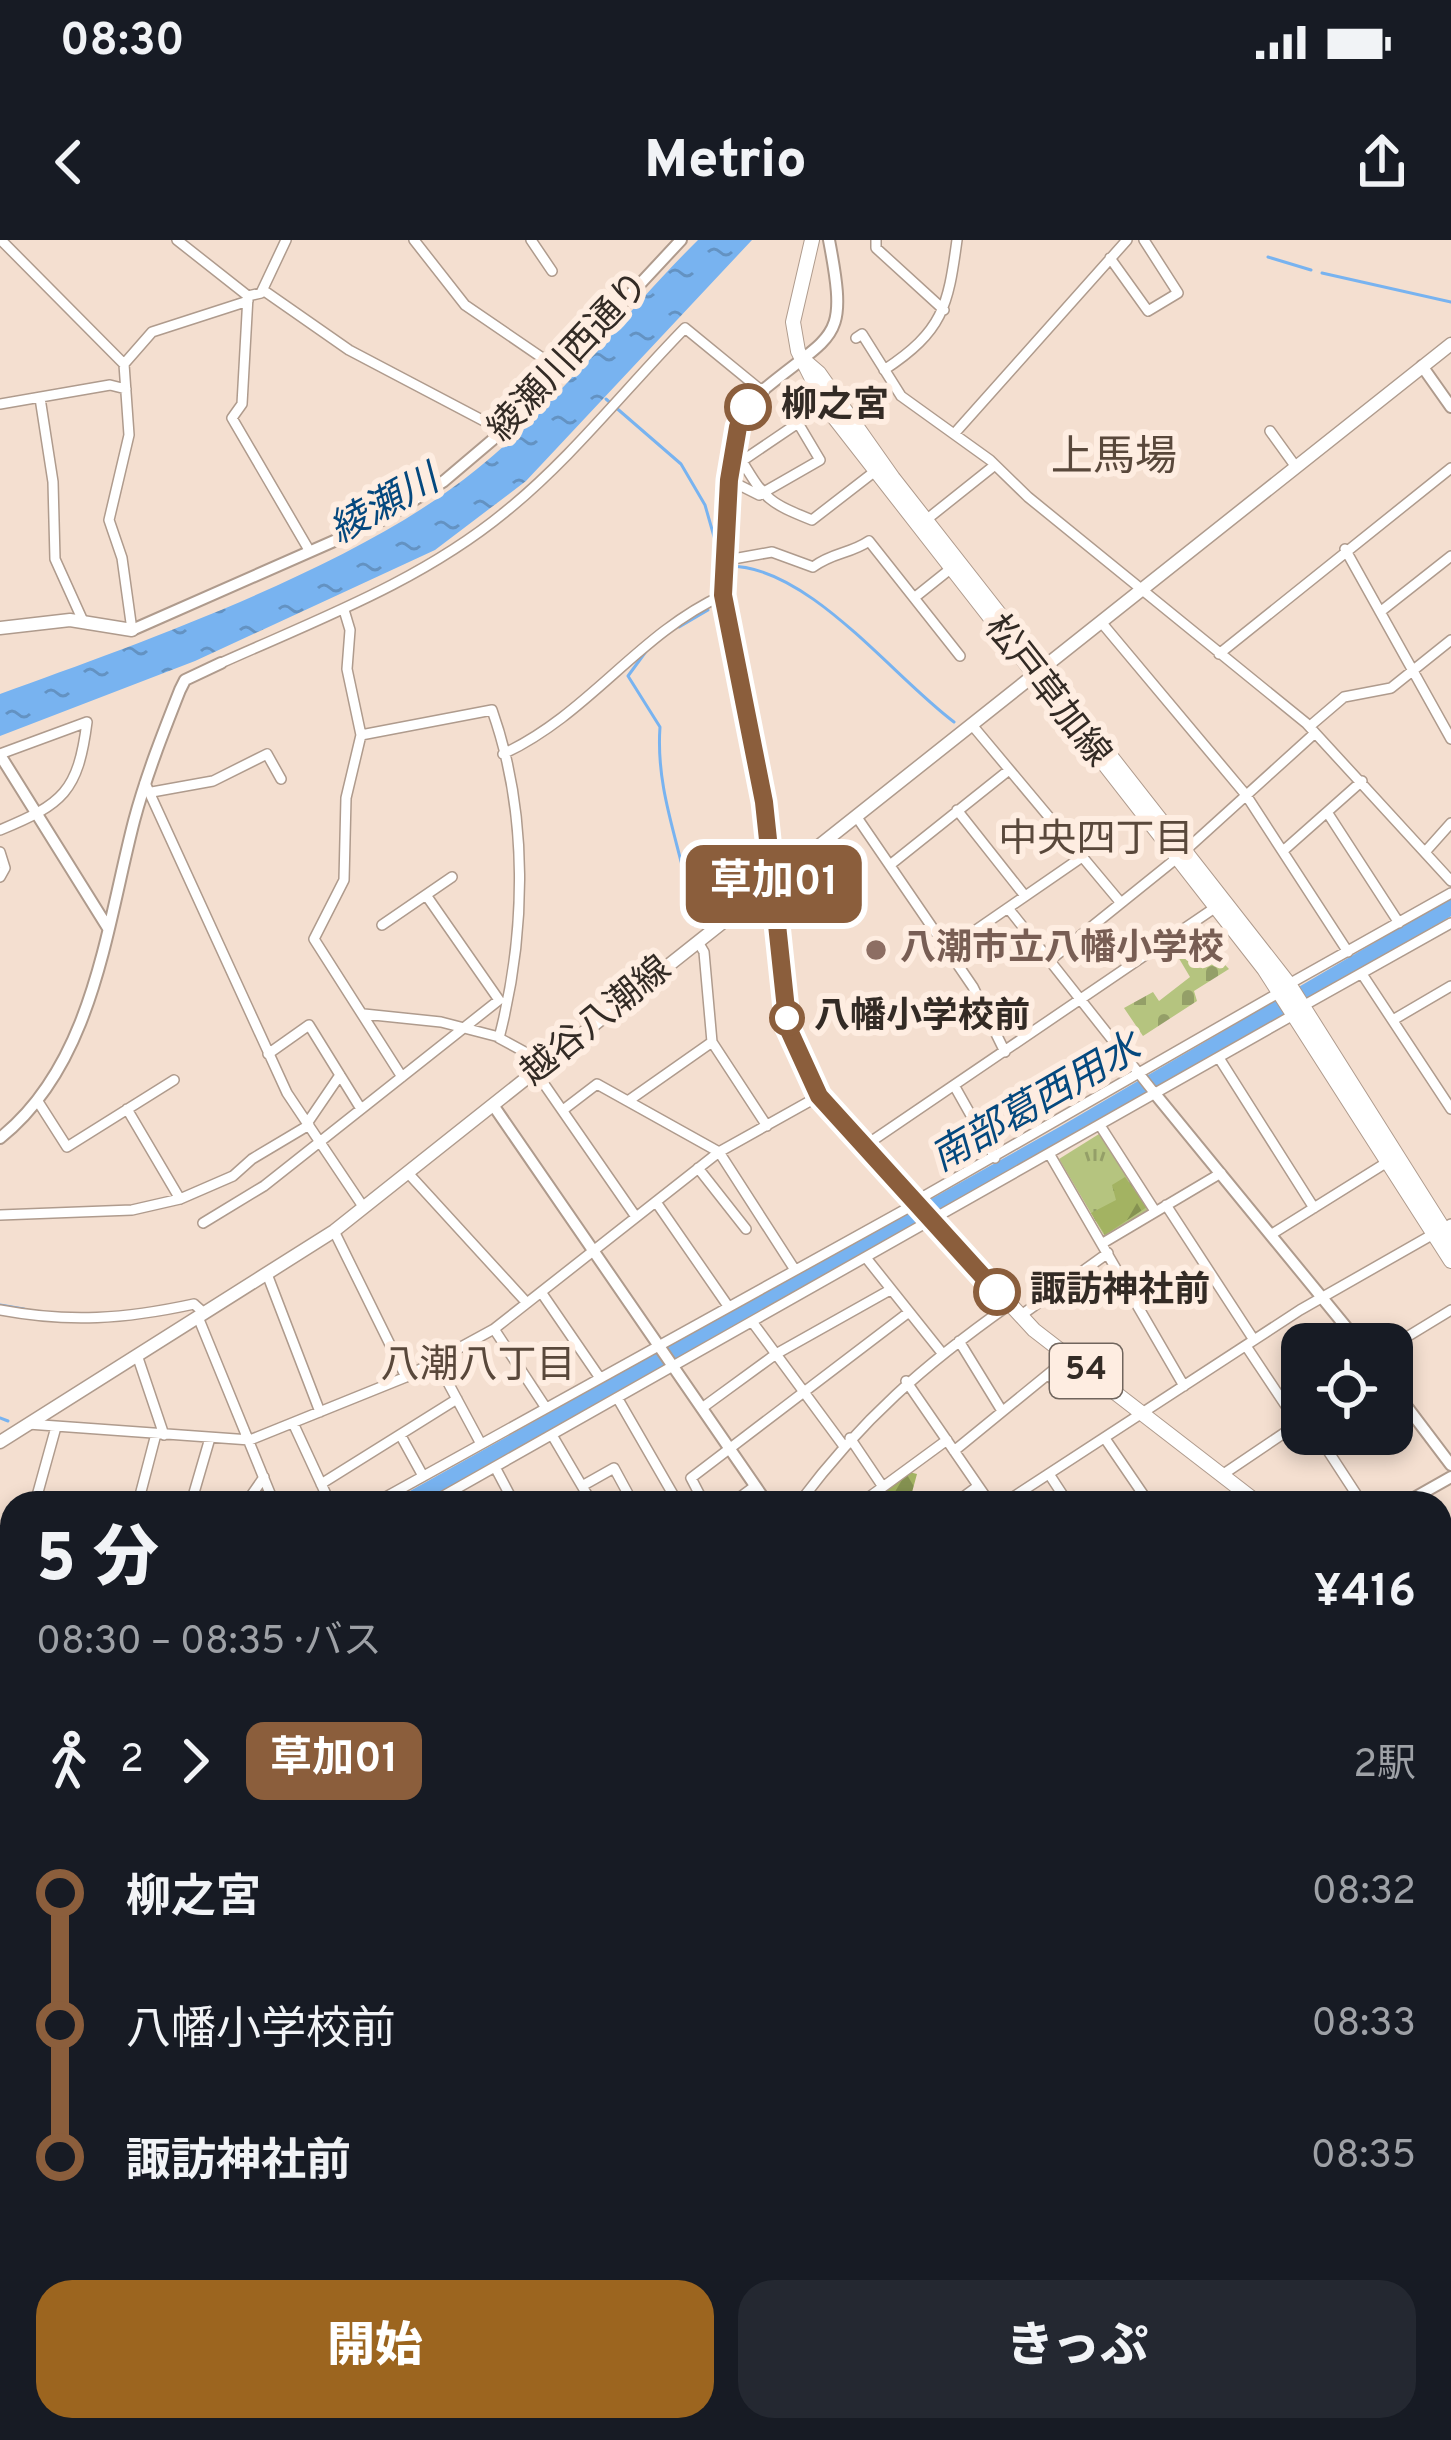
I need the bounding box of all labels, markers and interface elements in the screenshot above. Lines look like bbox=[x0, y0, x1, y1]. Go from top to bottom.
text: 08:30 bbox=[60, 14, 185, 71]
text: Metrio bbox=[644, 128, 807, 197]
icon: back bbox=[36, 129, 102, 195]
icon: share bbox=[1349, 129, 1415, 195]
street label: 綾瀬川西通り bbox=[480, 263, 660, 453]
place label: 柳之宮 bbox=[781, 384, 889, 430]
marker: 柳之宮 bbox=[726, 385, 770, 429]
district label: 上馬場 bbox=[1051, 433, 1177, 486]
water label: 綾瀬川 bbox=[322, 455, 452, 557]
street label: 松戸草加線 bbox=[972, 607, 1120, 777]
district label: 中央四丁目 bbox=[998, 817, 1194, 866]
line badge: 草加01 bbox=[690, 845, 858, 923]
text: 草加01 bbox=[710, 857, 838, 910]
place label: 八潮市立八幡小学校 bbox=[900, 927, 1224, 973]
marker: 八潮市立八幡小学校 bbox=[863, 937, 889, 963]
street label: 越谷八潮線 bbox=[513, 947, 681, 1097]
place label: 八幡小学校前 bbox=[814, 995, 1030, 1041]
marker: 八幡小学校前 bbox=[771, 1002, 803, 1034]
water label: 南部葛西用水 bbox=[923, 1023, 1154, 1185]
place label: 諏訪神社前 bbox=[1030, 1269, 1210, 1315]
marker: 諏訪神社前 bbox=[975, 1270, 1019, 1314]
map controls bbox=[1281, 1323, 1413, 1455]
button: locate bbox=[1281, 1323, 1413, 1455]
district label: 八潮八丁目 bbox=[380, 1343, 576, 1392]
road number: 54 bbox=[1050, 1344, 1122, 1398]
text: 5 分 bbox=[36, 1521, 159, 1604]
text: ¥416 bbox=[1314, 1565, 1416, 1622]
text: 08:30 – 08:35 · バス bbox=[36, 1619, 382, 1668]
icon: walk bbox=[36, 1728, 102, 1794]
icon: forward bbox=[162, 1728, 228, 1794]
text: 草加01 bbox=[270, 1734, 398, 1787]
text: 2 bbox=[120, 1737, 144, 1786]
text: 2駅 bbox=[1353, 1742, 1416, 1791]
text: 08:32 bbox=[1312, 1869, 1416, 1918]
text: 柳之宮 bbox=[126, 1871, 261, 1928]
text: 08:33 bbox=[1311, 2001, 1416, 2050]
text: 八幡小学校前 bbox=[126, 2003, 396, 2060]
text: 08:35 bbox=[1311, 2133, 1416, 2182]
text: 諏訪神社前 bbox=[126, 2135, 351, 2192]
button: 開始 bbox=[36, 2280, 714, 2418]
button: きっぷ bbox=[738, 2280, 1416, 2418]

